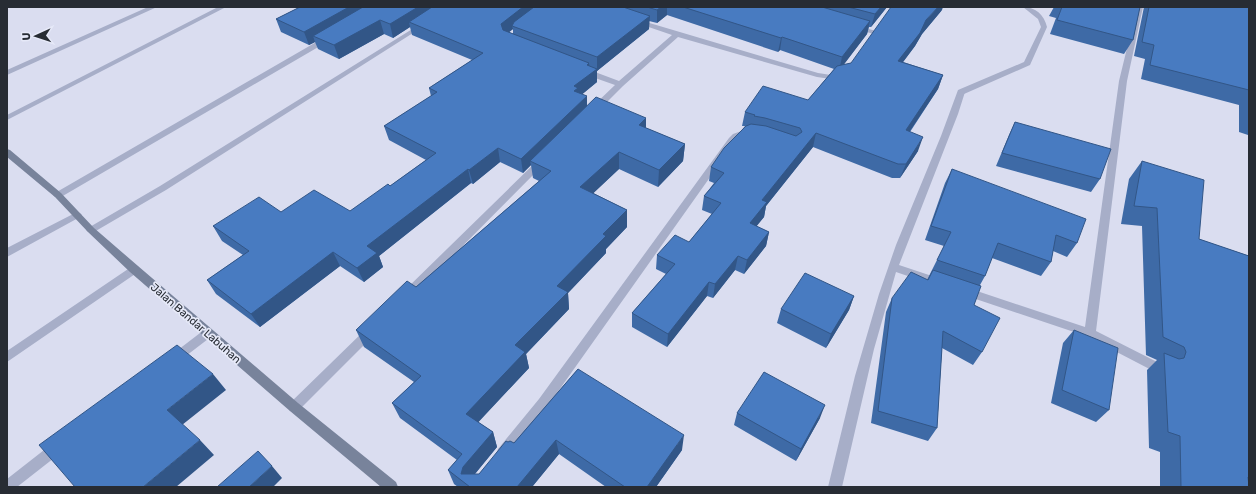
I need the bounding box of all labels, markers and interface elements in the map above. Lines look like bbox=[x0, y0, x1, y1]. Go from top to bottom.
north arrow bbox=[16, 16, 56, 56]
text: U bbox=[20, 32, 33, 41]
street label: Jalan Bandar Labuhan bbox=[148, 281, 243, 366]

